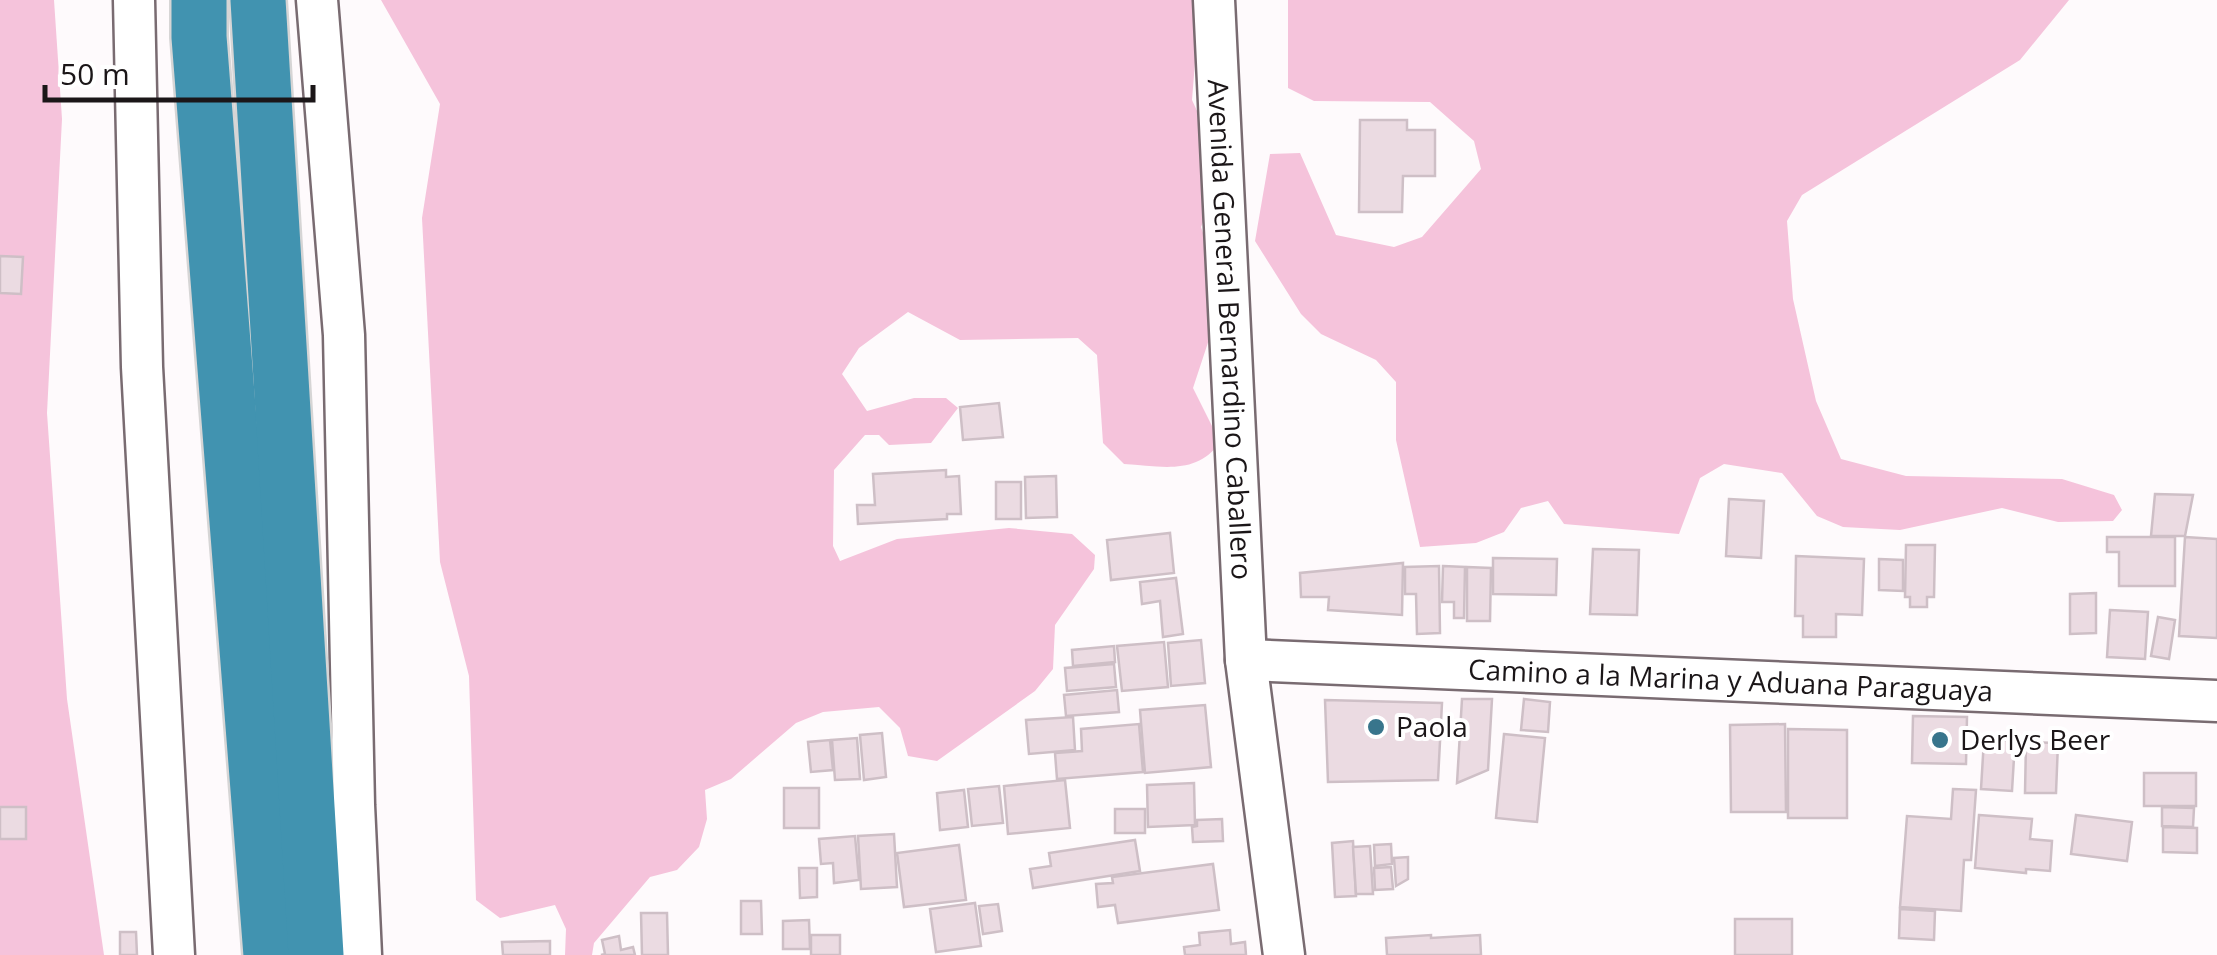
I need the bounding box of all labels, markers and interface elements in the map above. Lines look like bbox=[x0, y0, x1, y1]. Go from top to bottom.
scale bar bbox=[45, 40, 312, 102]
text: 50 m bbox=[60, 53, 130, 94]
street label: Avenida General Bernardino Caballero bbox=[1200, 78, 1262, 581]
street label: Camino a la Marina y Aduana Paraguaya bbox=[1467, 649, 1994, 710]
place label: Paola bbox=[1396, 707, 1468, 745]
marker: Paola bbox=[1365, 716, 1387, 738]
place label: Derlys Beer bbox=[1960, 720, 2111, 758]
marker: Derlys Beer bbox=[1929, 729, 1951, 751]

